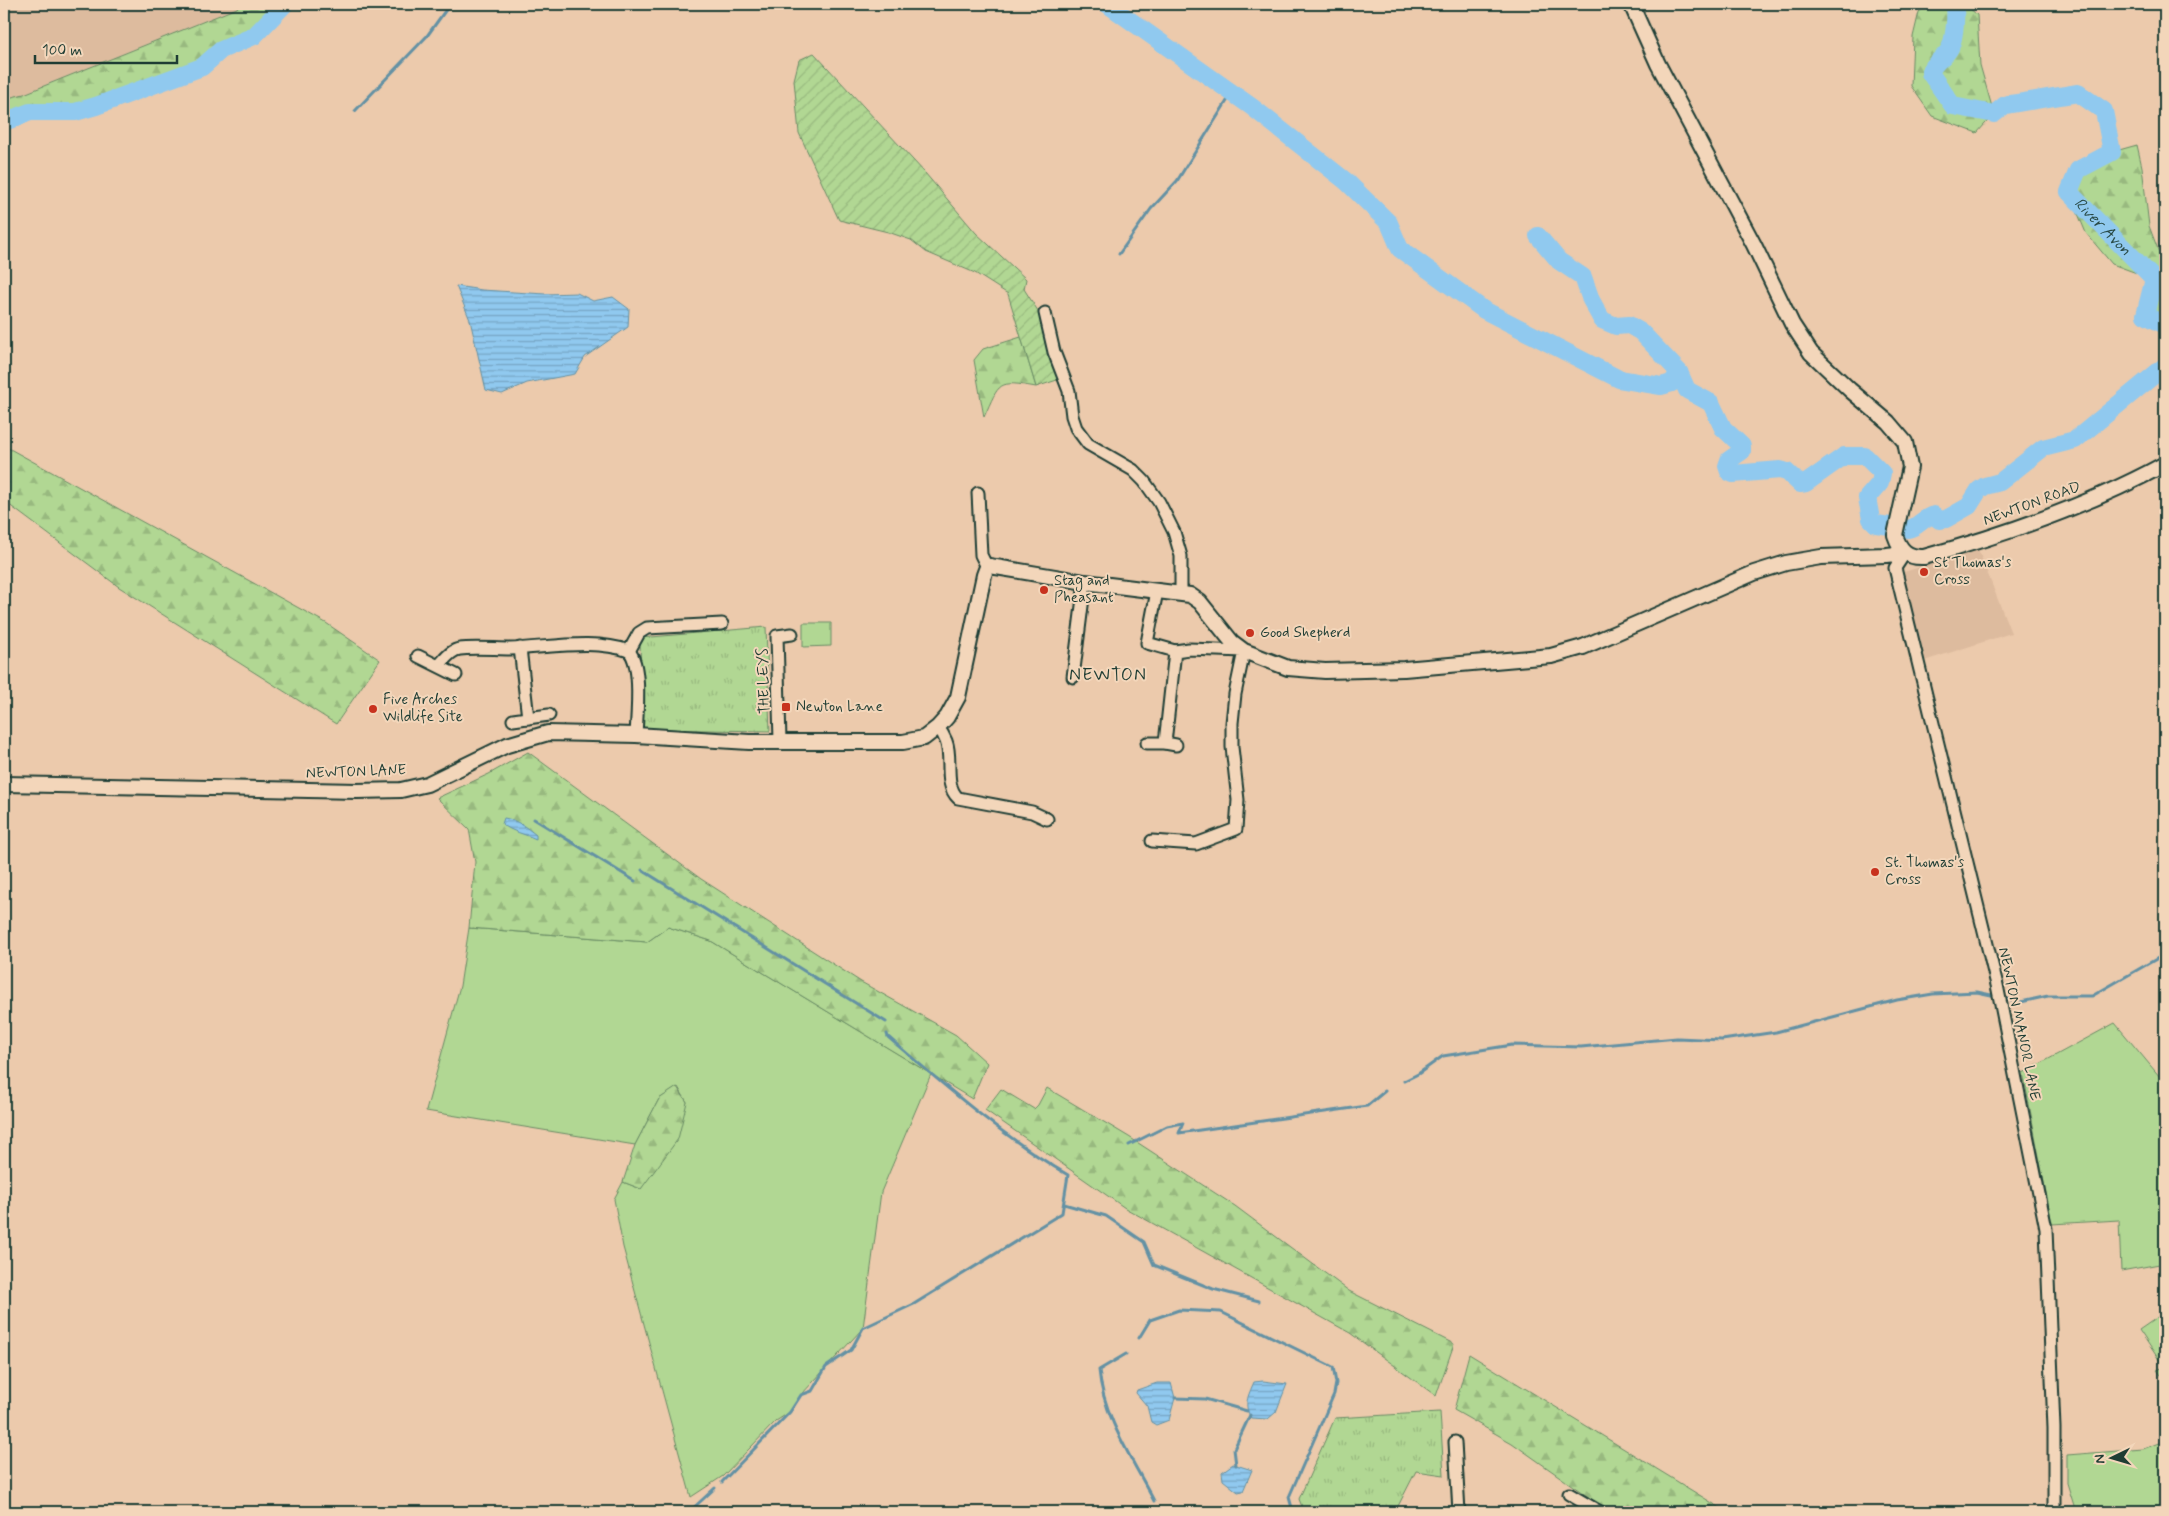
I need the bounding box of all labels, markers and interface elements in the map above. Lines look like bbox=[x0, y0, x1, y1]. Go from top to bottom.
scale bar bbox=[35, 32, 178, 64]
text: 100 m bbox=[42, 41, 82, 61]
water label: River Avon bbox=[2070, 193, 2136, 260]
street label: NEWTON ROAD bbox=[1980, 477, 2084, 531]
place label: St Thomas's Cross bbox=[1934, 553, 2012, 590]
marker: St Thomas's Cross bbox=[1918, 566, 1930, 578]
place label: Stag and Pheasant bbox=[1054, 571, 1114, 608]
marker: Stag and Pheasant bbox=[1038, 584, 1050, 596]
place label: Good Shepherd bbox=[1260, 623, 1350, 643]
marker: Good Shepherd bbox=[1244, 627, 1256, 639]
street label: THE LEYS bbox=[753, 647, 775, 714]
district label: NEWTON bbox=[1069, 663, 1147, 687]
place label: Five Arches Wildlife Site bbox=[383, 690, 463, 727]
place label: Newton Lane bbox=[796, 697, 883, 717]
marker: Newton Lane bbox=[780, 701, 792, 713]
marker: Five Arches Wildlife Site bbox=[367, 703, 379, 715]
street label: NEWTON LANE bbox=[306, 760, 407, 784]
place label: St. Thomas's Cross bbox=[1885, 853, 1965, 890]
marker: St. Thomas's Cross bbox=[1869, 866, 1881, 878]
street label: NEWTON MANOR LANE bbox=[1993, 946, 2045, 1103]
north arrow bbox=[2086, 1434, 2136, 1484]
text: N bbox=[2091, 1454, 2109, 1464]

